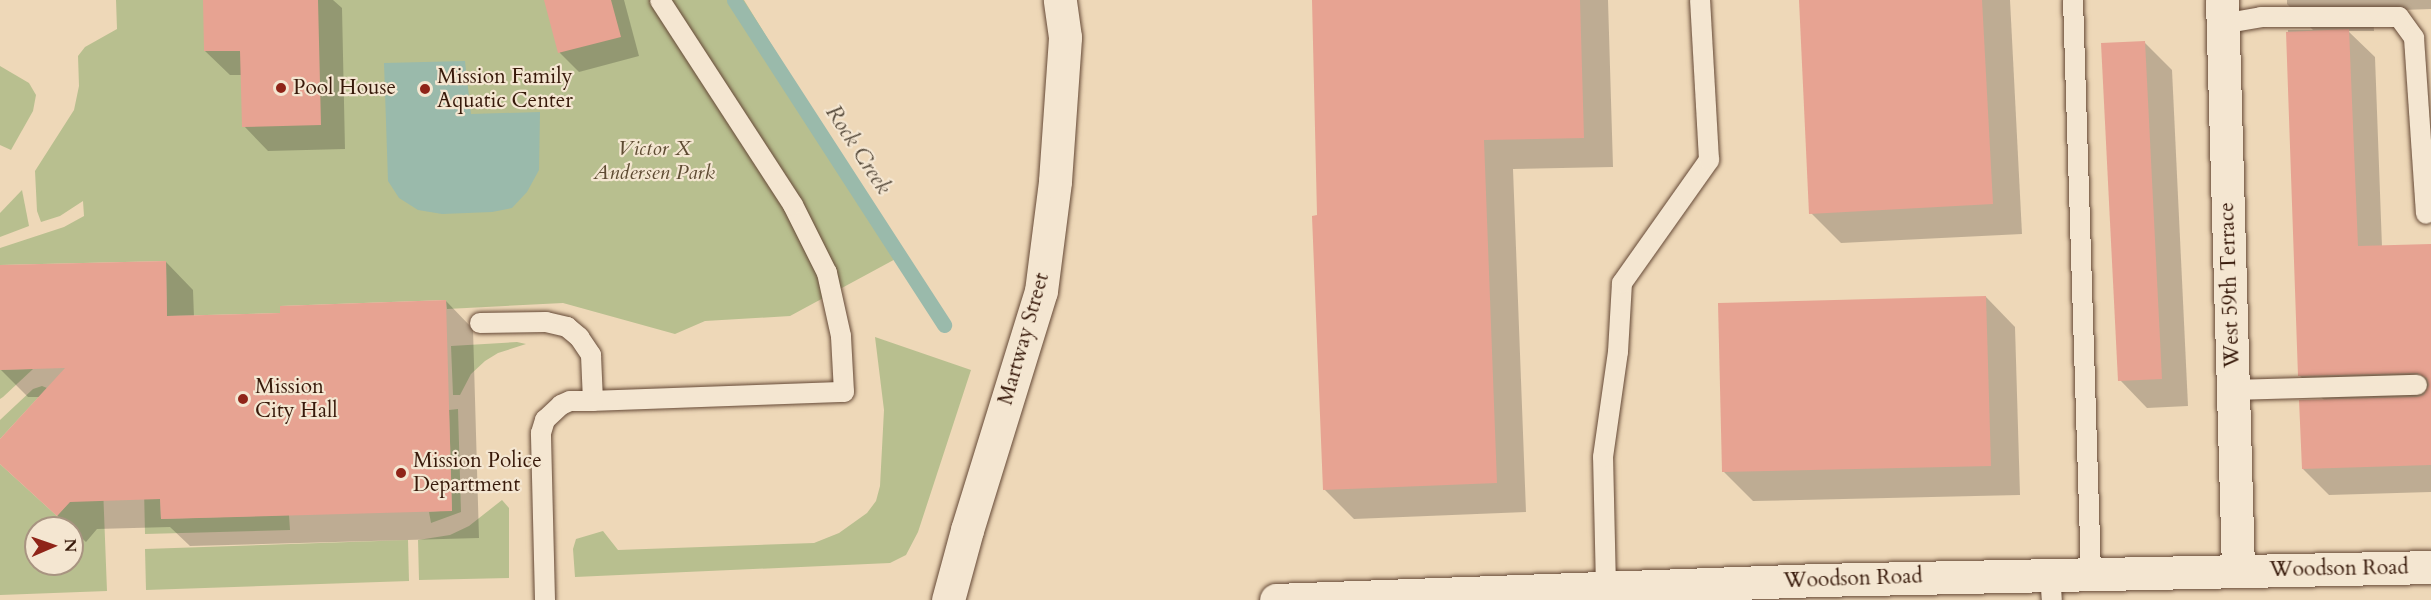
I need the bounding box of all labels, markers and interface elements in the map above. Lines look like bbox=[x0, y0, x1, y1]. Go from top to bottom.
place label: Mission Family Aquatic Center bbox=[437, 64, 573, 114]
place label: Pool House bbox=[293, 75, 396, 101]
marker: Pool House bbox=[274, 81, 288, 95]
marker: Mission Family Aquatic Center bbox=[418, 82, 432, 96]
water label: Rock Creek bbox=[820, 101, 896, 199]
park label: Victor X Andersen Park bbox=[593, 136, 715, 186]
street label: West 59th Terrace bbox=[2215, 202, 2245, 368]
street label: Martway Street bbox=[993, 270, 1055, 408]
place label: Mission City Hall bbox=[255, 374, 338, 424]
marker: Mission City Hall bbox=[236, 392, 250, 406]
place label: Mission Police Department bbox=[413, 448, 542, 498]
marker: Mission Police Department bbox=[394, 466, 408, 480]
north arrow bbox=[24, 516, 84, 576]
text: N bbox=[59, 538, 81, 553]
street label: Woodson Road bbox=[2269, 555, 2409, 583]
street label: Woodson Road bbox=[1783, 564, 1923, 594]

